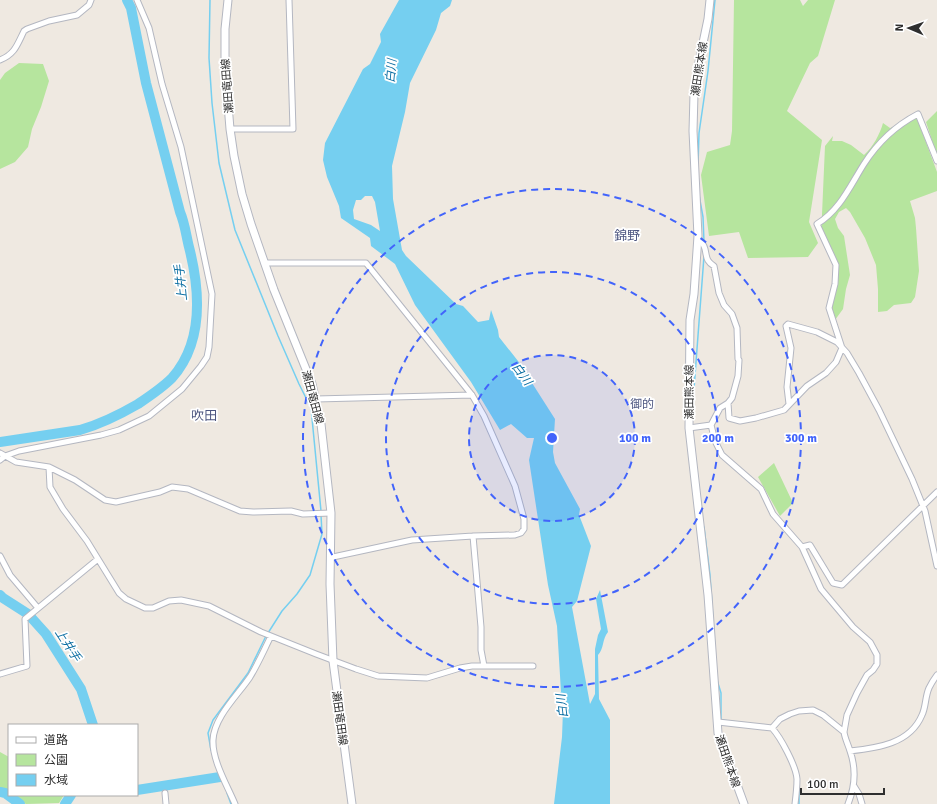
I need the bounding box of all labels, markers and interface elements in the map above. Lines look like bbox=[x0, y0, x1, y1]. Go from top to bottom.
north arrow bbox=[889, 8, 929, 48]
text: N bbox=[893, 24, 906, 32]
street label: 瀬田熊本線 bbox=[689, 41, 710, 97]
water label: 白川 bbox=[383, 56, 400, 84]
street label: 瀬田竜田線 bbox=[219, 58, 236, 114]
district label: 錦野 bbox=[614, 228, 640, 244]
water label: 上井手 bbox=[172, 263, 191, 302]
water label: 白川 bbox=[508, 360, 536, 390]
street label: 瀬田熊本線 bbox=[683, 365, 696, 420]
street label: 瀬田竜田線 bbox=[299, 369, 326, 425]
district label: 御的 bbox=[630, 397, 654, 412]
district label: 吹田 bbox=[191, 408, 217, 424]
centre of rings bbox=[545, 431, 559, 445]
text: 100 m bbox=[619, 431, 651, 446]
text: 200 m bbox=[702, 431, 734, 446]
text: 300 m bbox=[785, 431, 817, 446]
water label: 上井手 bbox=[51, 626, 84, 665]
street label: 瀬田竜田線 bbox=[329, 690, 350, 746]
water label: 白川 bbox=[553, 691, 571, 719]
legend bbox=[8, 724, 138, 796]
text: 道路 bbox=[44, 733, 68, 748]
street label: 瀬田熊本線 bbox=[712, 733, 743, 789]
text: 公園 bbox=[44, 753, 68, 768]
scale bar bbox=[801, 770, 884, 796]
text: 水域 bbox=[44, 773, 68, 788]
text: 100 m bbox=[807, 777, 839, 792]

